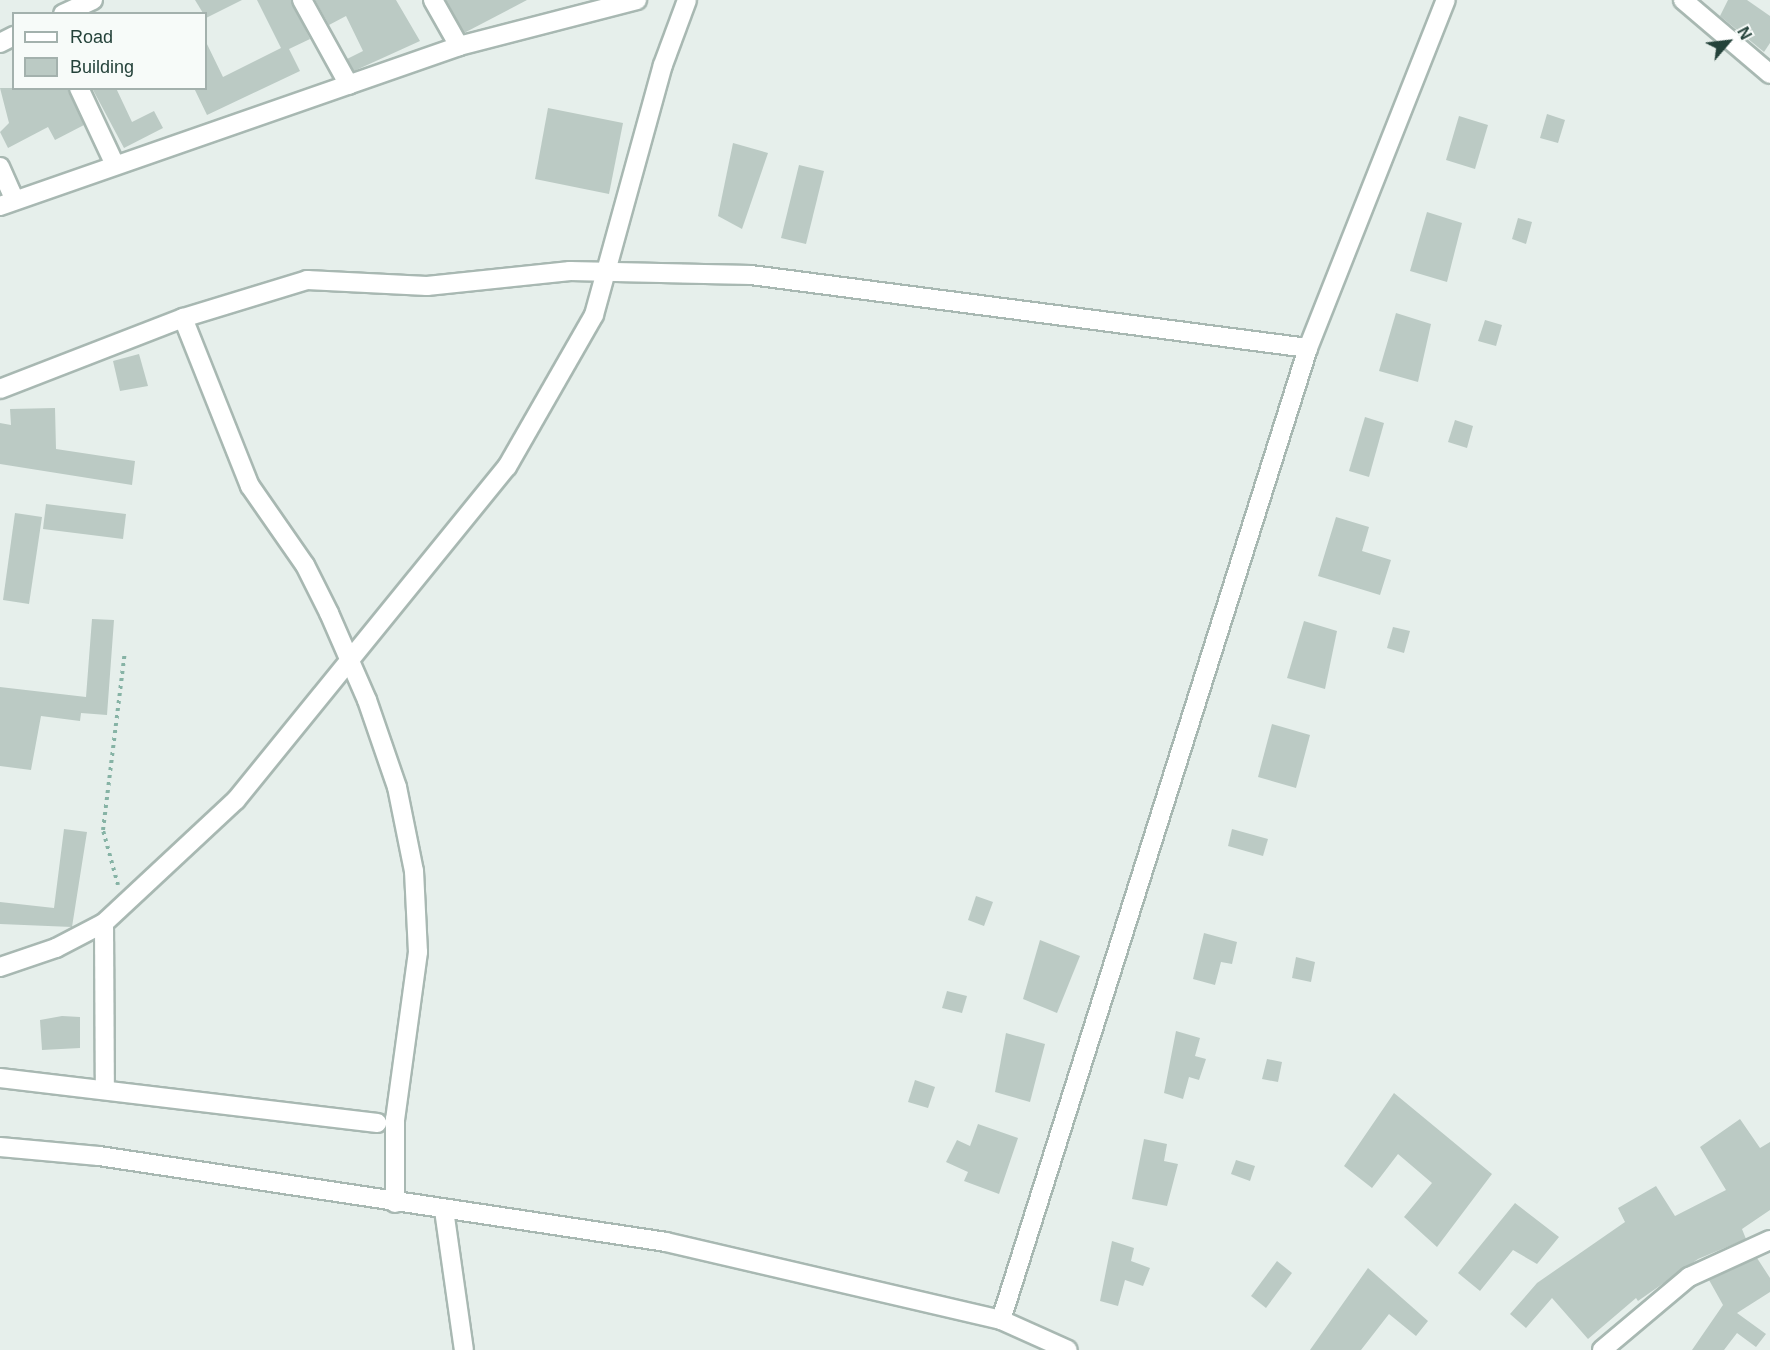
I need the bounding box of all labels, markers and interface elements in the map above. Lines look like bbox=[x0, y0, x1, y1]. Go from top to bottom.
legend bbox=[12, 12, 207, 90]
north arrow bbox=[1698, 12, 1758, 72]
text: N bbox=[1734, 24, 1755, 42]
text: Road bbox=[70, 27, 113, 47]
text: Building bbox=[70, 57, 134, 77]

